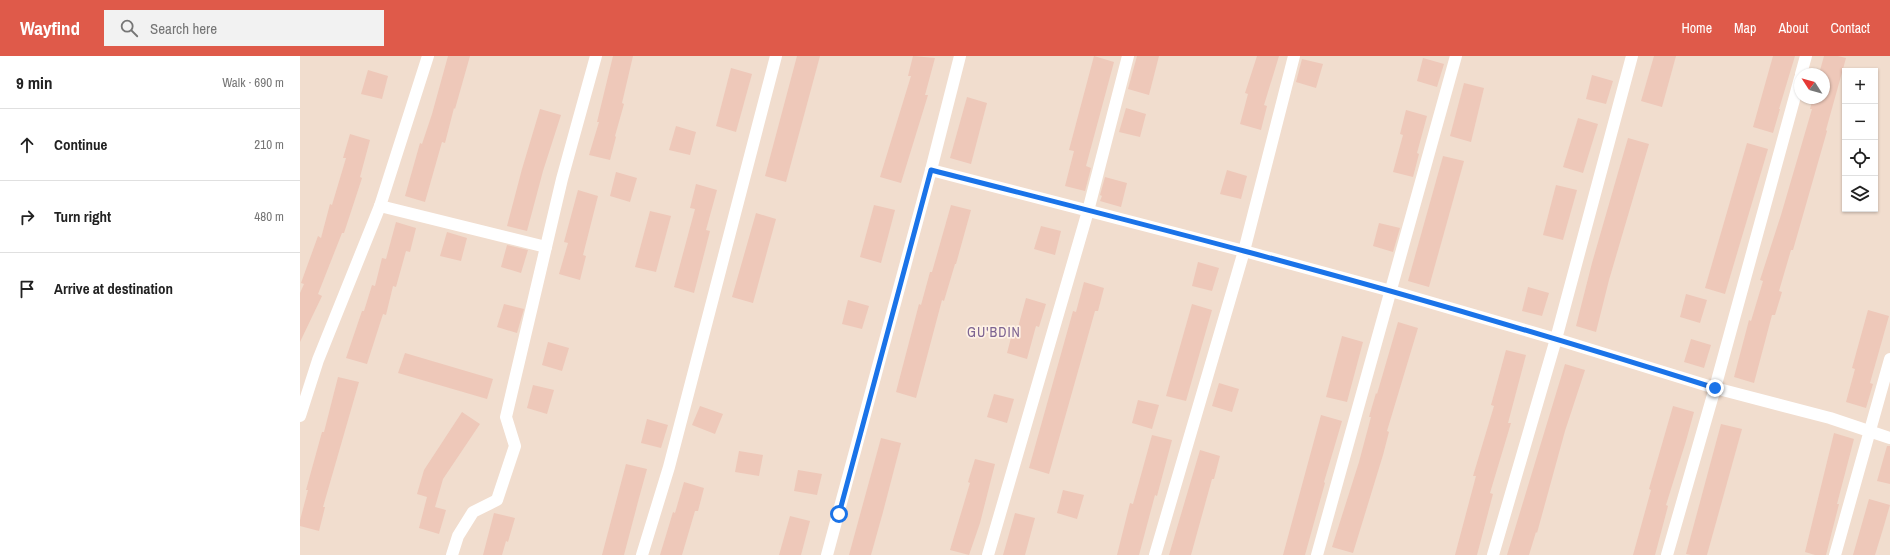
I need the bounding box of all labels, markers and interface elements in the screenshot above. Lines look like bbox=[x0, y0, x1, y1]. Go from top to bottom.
search box bbox=[104, 10, 384, 46]
text: Wayfind bbox=[20, 15, 80, 41]
icon: search bbox=[118, 17, 140, 39]
text: Search here bbox=[150, 18, 217, 39]
text: Home bbox=[1681, 19, 1712, 37]
text: Map bbox=[1734, 19, 1756, 37]
text: About bbox=[1778, 19, 1808, 37]
text: Contact bbox=[1830, 19, 1870, 37]
north arrow bbox=[1794, 68, 1830, 104]
map controls bbox=[1842, 68, 1878, 212]
button: + bbox=[1842, 68, 1878, 104]
text: 9 min bbox=[16, 71, 52, 94]
text: Walk · 690 m bbox=[222, 74, 284, 91]
button: − bbox=[1842, 104, 1878, 140]
icon: ahead bbox=[16, 134, 38, 156]
text: Continue bbox=[54, 134, 107, 155]
text: 210 m bbox=[254, 136, 284, 153]
button: locate bbox=[1842, 140, 1878, 176]
button: layers bbox=[1842, 176, 1878, 212]
icon: right bbox=[16, 206, 38, 228]
text: Turn right bbox=[54, 206, 111, 227]
text: 480 m bbox=[254, 208, 284, 225]
icon: arrive bbox=[16, 278, 38, 300]
text: Arrive at destination bbox=[54, 278, 173, 299]
district label: GU'BDIN bbox=[967, 323, 1021, 341]
route end bbox=[1706, 379, 1724, 397]
route start bbox=[830, 505, 848, 523]

